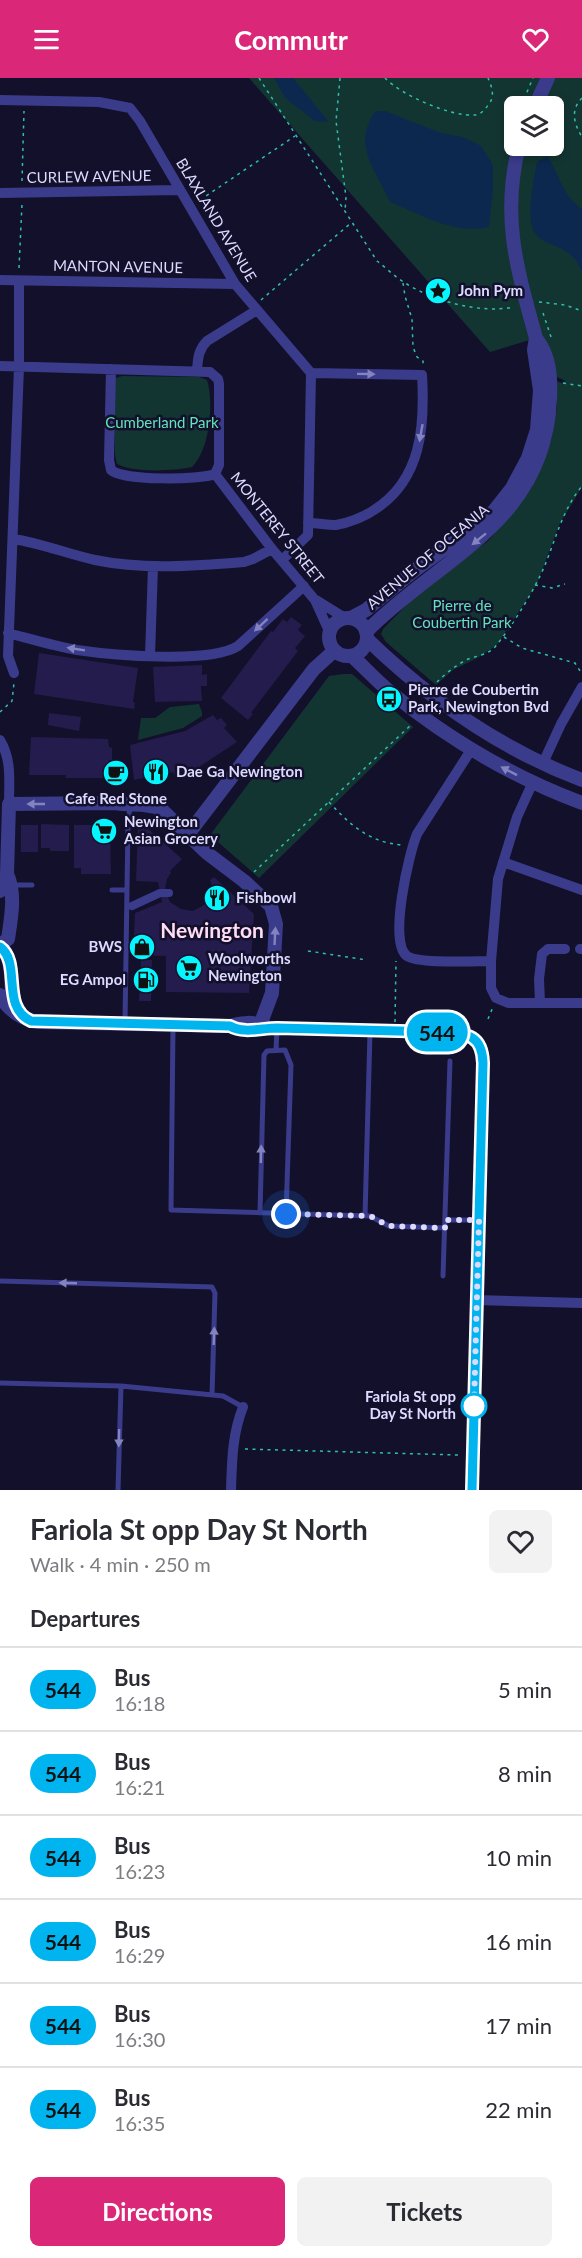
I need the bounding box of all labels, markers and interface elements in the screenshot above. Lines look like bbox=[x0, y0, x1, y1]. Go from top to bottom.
icon: menu bbox=[30, 23, 63, 56]
text: Commutr bbox=[234, 23, 348, 56]
icon: heart bbox=[519, 23, 552, 56]
map controls bbox=[504, 96, 564, 156]
button: layers bbox=[504, 96, 564, 156]
street label: BLAXLAND AVENUE bbox=[173, 155, 261, 284]
street label: CURLEW AVENUE bbox=[26, 166, 152, 186]
street label: MANTON AVENUE bbox=[53, 256, 183, 276]
place icon: John Pym bbox=[423, 276, 453, 306]
place label: John Pym bbox=[458, 281, 523, 299]
one-way arrow bbox=[357, 369, 376, 379]
park label: Cumberland Park bbox=[105, 413, 219, 431]
one-way arrow bbox=[417, 424, 426, 443]
street label: MONTEREY STREET bbox=[227, 468, 328, 587]
street label: AVENUE OF OCEANIA bbox=[363, 499, 493, 613]
one-way arrow bbox=[471, 533, 487, 546]
park label: Pierre de Coubertin Park bbox=[412, 596, 512, 631]
one-way arrow bbox=[254, 618, 268, 632]
one-way arrow bbox=[67, 644, 86, 653]
place label: Pierre de Coubertin Park, Newington Bvd bbox=[408, 680, 549, 715]
bus stop icon: Pierre de Coubertin Park, Newington Bvd bbox=[374, 684, 404, 714]
restaurant icon: Dae Ga Newington bbox=[141, 757, 171, 787]
cafe icon: Cafe Red Stone bbox=[101, 758, 131, 788]
place label: Dae Ga Newington bbox=[176, 762, 303, 780]
one-way arrow bbox=[501, 766, 518, 775]
place label: Cafe Red Stone bbox=[65, 789, 167, 807]
one-way arrow bbox=[26, 799, 45, 809]
place label: Newington Asian Grocery bbox=[123, 812, 218, 847]
supermarket icon: Newington Asian Grocery bbox=[89, 816, 119, 846]
restaurant icon: Fishbowl bbox=[202, 883, 232, 913]
place label: Fishbowl bbox=[236, 888, 296, 906]
district label: Newington bbox=[160, 917, 264, 942]
one-way arrow bbox=[270, 926, 280, 945]
shop icon: BWS bbox=[127, 932, 157, 962]
place label: BWS bbox=[88, 937, 122, 955]
place label: Woolworths Newington bbox=[208, 949, 291, 984]
supermarket icon: Woolworths Newington bbox=[174, 953, 204, 983]
fuel station icon: EG Ampol bbox=[131, 965, 161, 995]
place label: EG Ampol bbox=[60, 970, 126, 988]
line badge: 544 bbox=[402, 1012, 472, 1052]
text: 544 bbox=[419, 1020, 455, 1045]
one-way arrow bbox=[256, 1145, 266, 1164]
your location bbox=[271, 1199, 301, 1229]
one-way arrow bbox=[58, 1278, 77, 1287]
one-way arrow bbox=[209, 1327, 219, 1346]
place label: Fariola St opp Day St North bbox=[365, 1387, 456, 1422]
marker: Fariola St opp Day St North bbox=[461, 1393, 487, 1419]
one-way arrow bbox=[115, 1429, 124, 1448]
button: heart bbox=[489, 1510, 552, 1573]
text: Fariola St opp Day St North bbox=[30, 1512, 368, 1546]
text: Walk · 4 min · 250 m bbox=[30, 1552, 211, 1576]
text: Departures bbox=[30, 1605, 140, 1632]
text: Bus bbox=[114, 1664, 150, 1691]
text: 5 min bbox=[498, 1676, 552, 1703]
text: 544 bbox=[45, 1677, 81, 1702]
text: 16:18 bbox=[114, 1691, 165, 1715]
text: Bus bbox=[114, 1748, 150, 1775]
text: 8 min bbox=[498, 1760, 552, 1787]
text: 544 bbox=[45, 1761, 81, 1786]
text: 16:21 bbox=[114, 1775, 165, 1799]
text: Bus bbox=[114, 1832, 150, 1859]
text: 10 min bbox=[485, 1844, 552, 1871]
text: 544 bbox=[45, 1845, 81, 1870]
text: 16:23 bbox=[114, 1859, 165, 1883]
text: Bus bbox=[114, 1916, 150, 1943]
text: 16 min bbox=[485, 1928, 552, 1955]
text: 544 bbox=[45, 1929, 81, 1954]
text: 16:29 bbox=[114, 1943, 165, 1967]
text: Bus bbox=[114, 2000, 150, 2027]
text: 17 min bbox=[485, 2012, 552, 2039]
text: 544 bbox=[45, 2013, 81, 2038]
text: 16:30 bbox=[114, 2027, 165, 2051]
text: Bus bbox=[114, 2084, 150, 2111]
text: 22 min bbox=[485, 2096, 552, 2123]
text: 544 bbox=[45, 2097, 81, 2122]
text: 16:35 bbox=[114, 2111, 165, 2135]
button: Directions bbox=[30, 2177, 285, 2246]
button: Tickets bbox=[297, 2177, 552, 2246]

